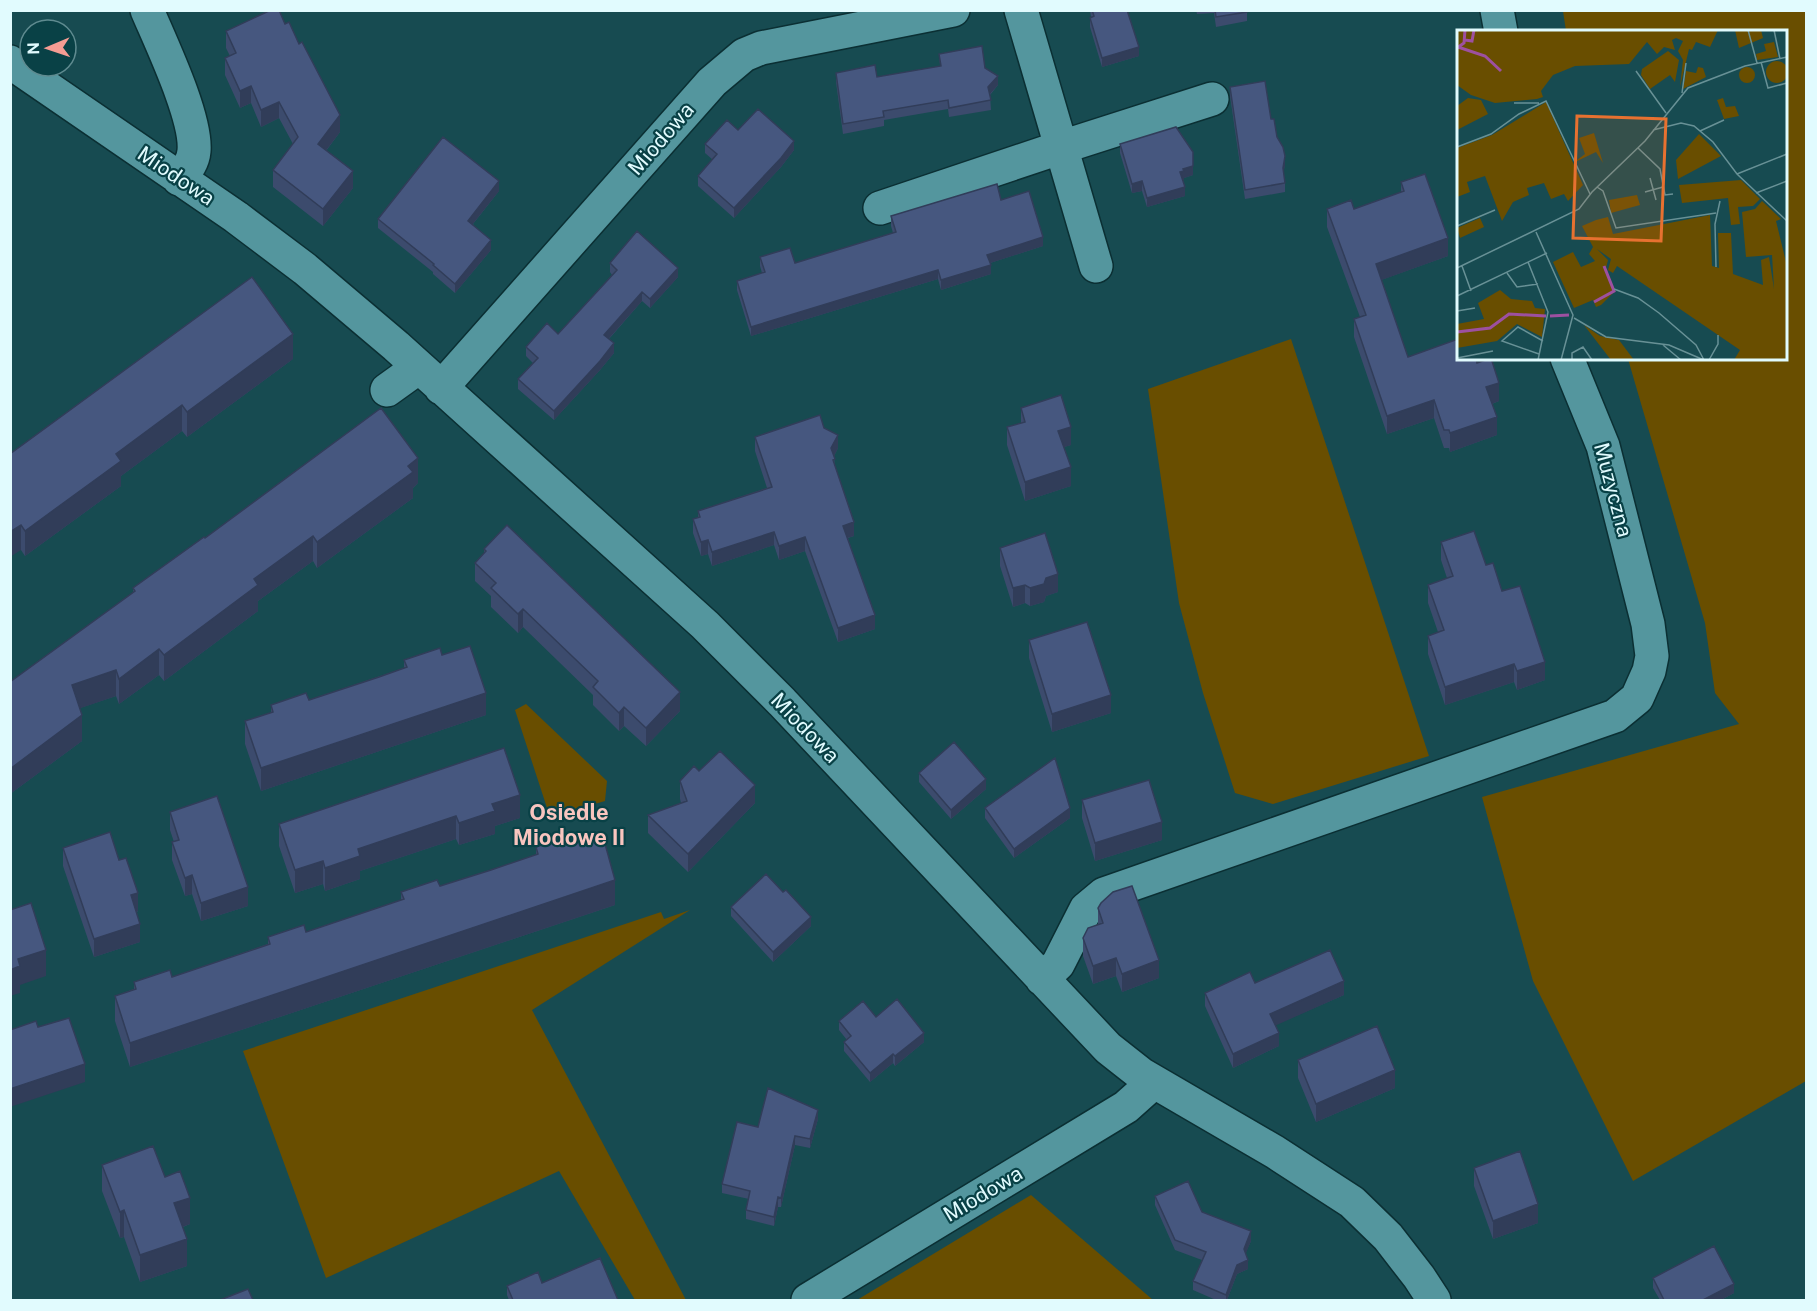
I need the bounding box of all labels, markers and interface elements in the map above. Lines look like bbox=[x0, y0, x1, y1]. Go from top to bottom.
north arrow bbox=[18, 18, 78, 78]
inset map bbox=[1457, 30, 1787, 360]
text: N bbox=[24, 42, 43, 55]
street label: Miodowa bbox=[622, 97, 699, 180]
street label: Miodowa bbox=[133, 141, 220, 210]
street label: Muzyczna bbox=[1589, 440, 1638, 540]
street label: Miodowa bbox=[766, 687, 845, 768]
district label: Osiedle Miodowe II bbox=[513, 799, 625, 850]
street label: Miodowa bbox=[939, 1160, 1027, 1227]

